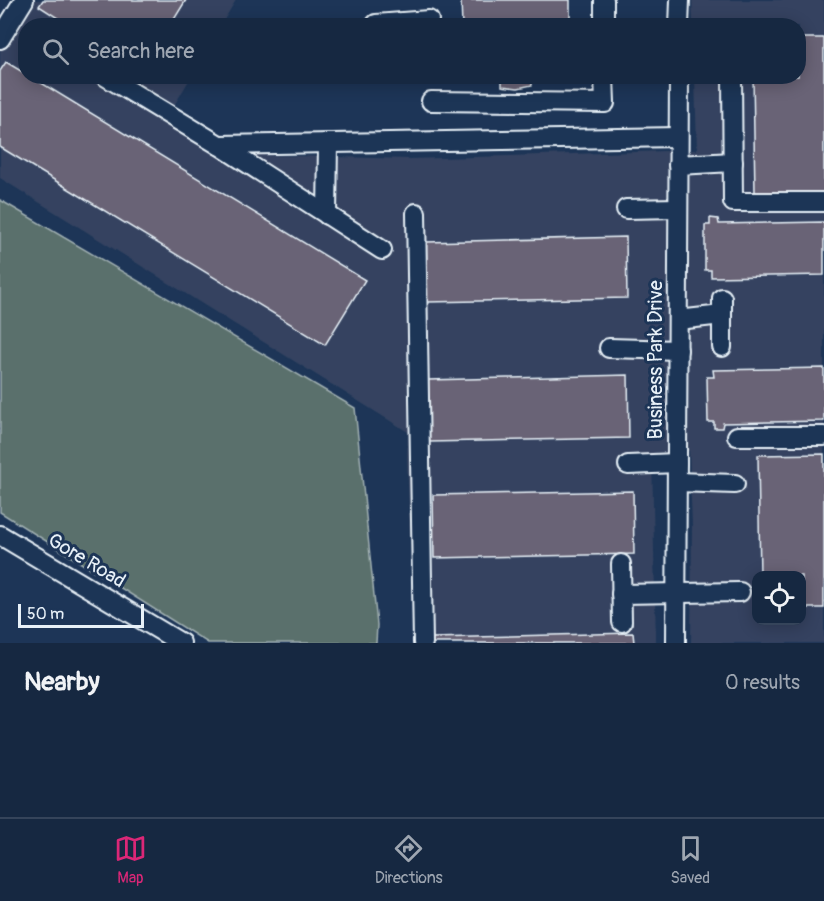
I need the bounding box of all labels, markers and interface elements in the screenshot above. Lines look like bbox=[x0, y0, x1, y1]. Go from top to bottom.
search box bbox=[18, 18, 806, 84]
icon: search bbox=[39, 35, 72, 68]
text: Search here bbox=[87, 37, 194, 65]
street label: Business Park Drive bbox=[643, 280, 668, 440]
street label: Gore Road bbox=[43, 527, 130, 593]
map controls bbox=[752, 571, 806, 625]
button: locate bbox=[752, 571, 806, 625]
scale bar bbox=[18, 601, 144, 628]
text: 50 m bbox=[27, 604, 64, 624]
text: Nearby bbox=[24, 666, 100, 698]
text: 0 results bbox=[725, 670, 800, 695]
tab: Map bbox=[114, 832, 147, 888]
tab: Directions bbox=[375, 832, 443, 888]
tab: Saved bbox=[670, 832, 710, 888]

